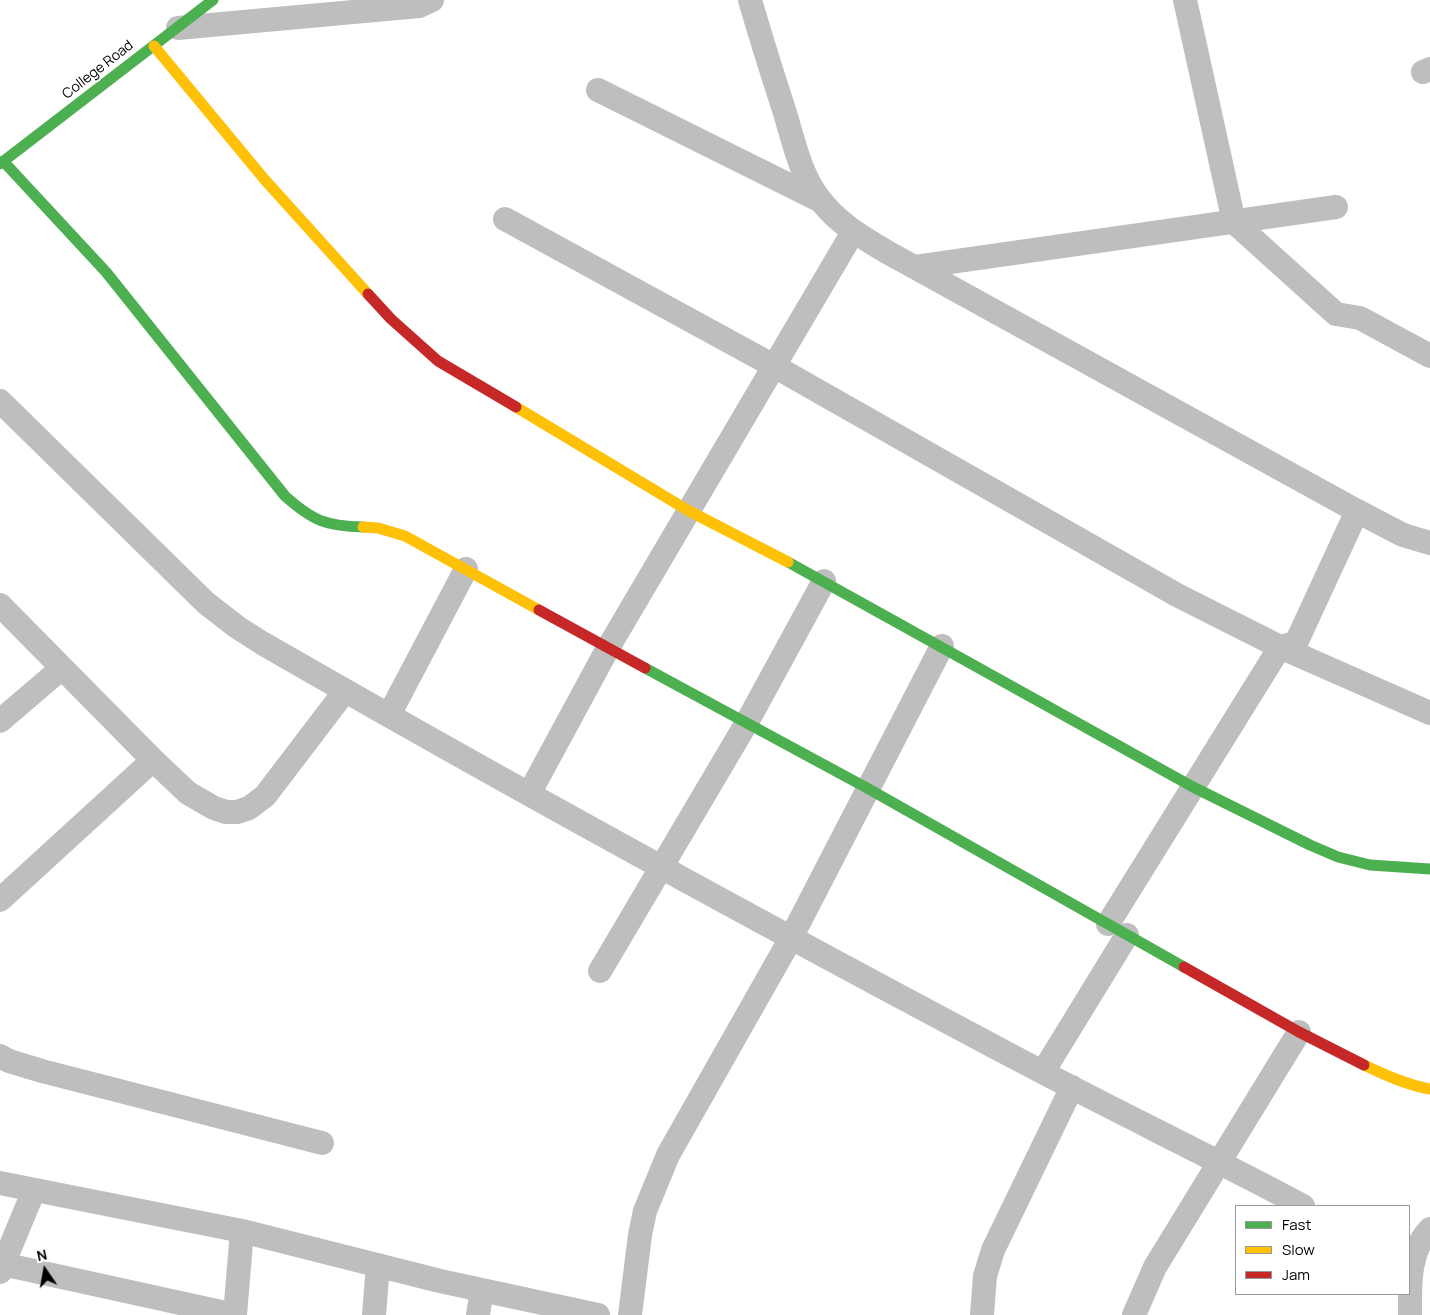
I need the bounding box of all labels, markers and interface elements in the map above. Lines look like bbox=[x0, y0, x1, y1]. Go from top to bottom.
street label: College Road bbox=[59, 37, 137, 103]
legend bbox=[1235, 1205, 1410, 1295]
text: Fast bbox=[1282, 1214, 1311, 1235]
text: Slow bbox=[1282, 1239, 1315, 1260]
north arrow bbox=[20, 1245, 70, 1295]
text: N bbox=[35, 1245, 49, 1265]
text: Jam bbox=[1282, 1264, 1310, 1285]

